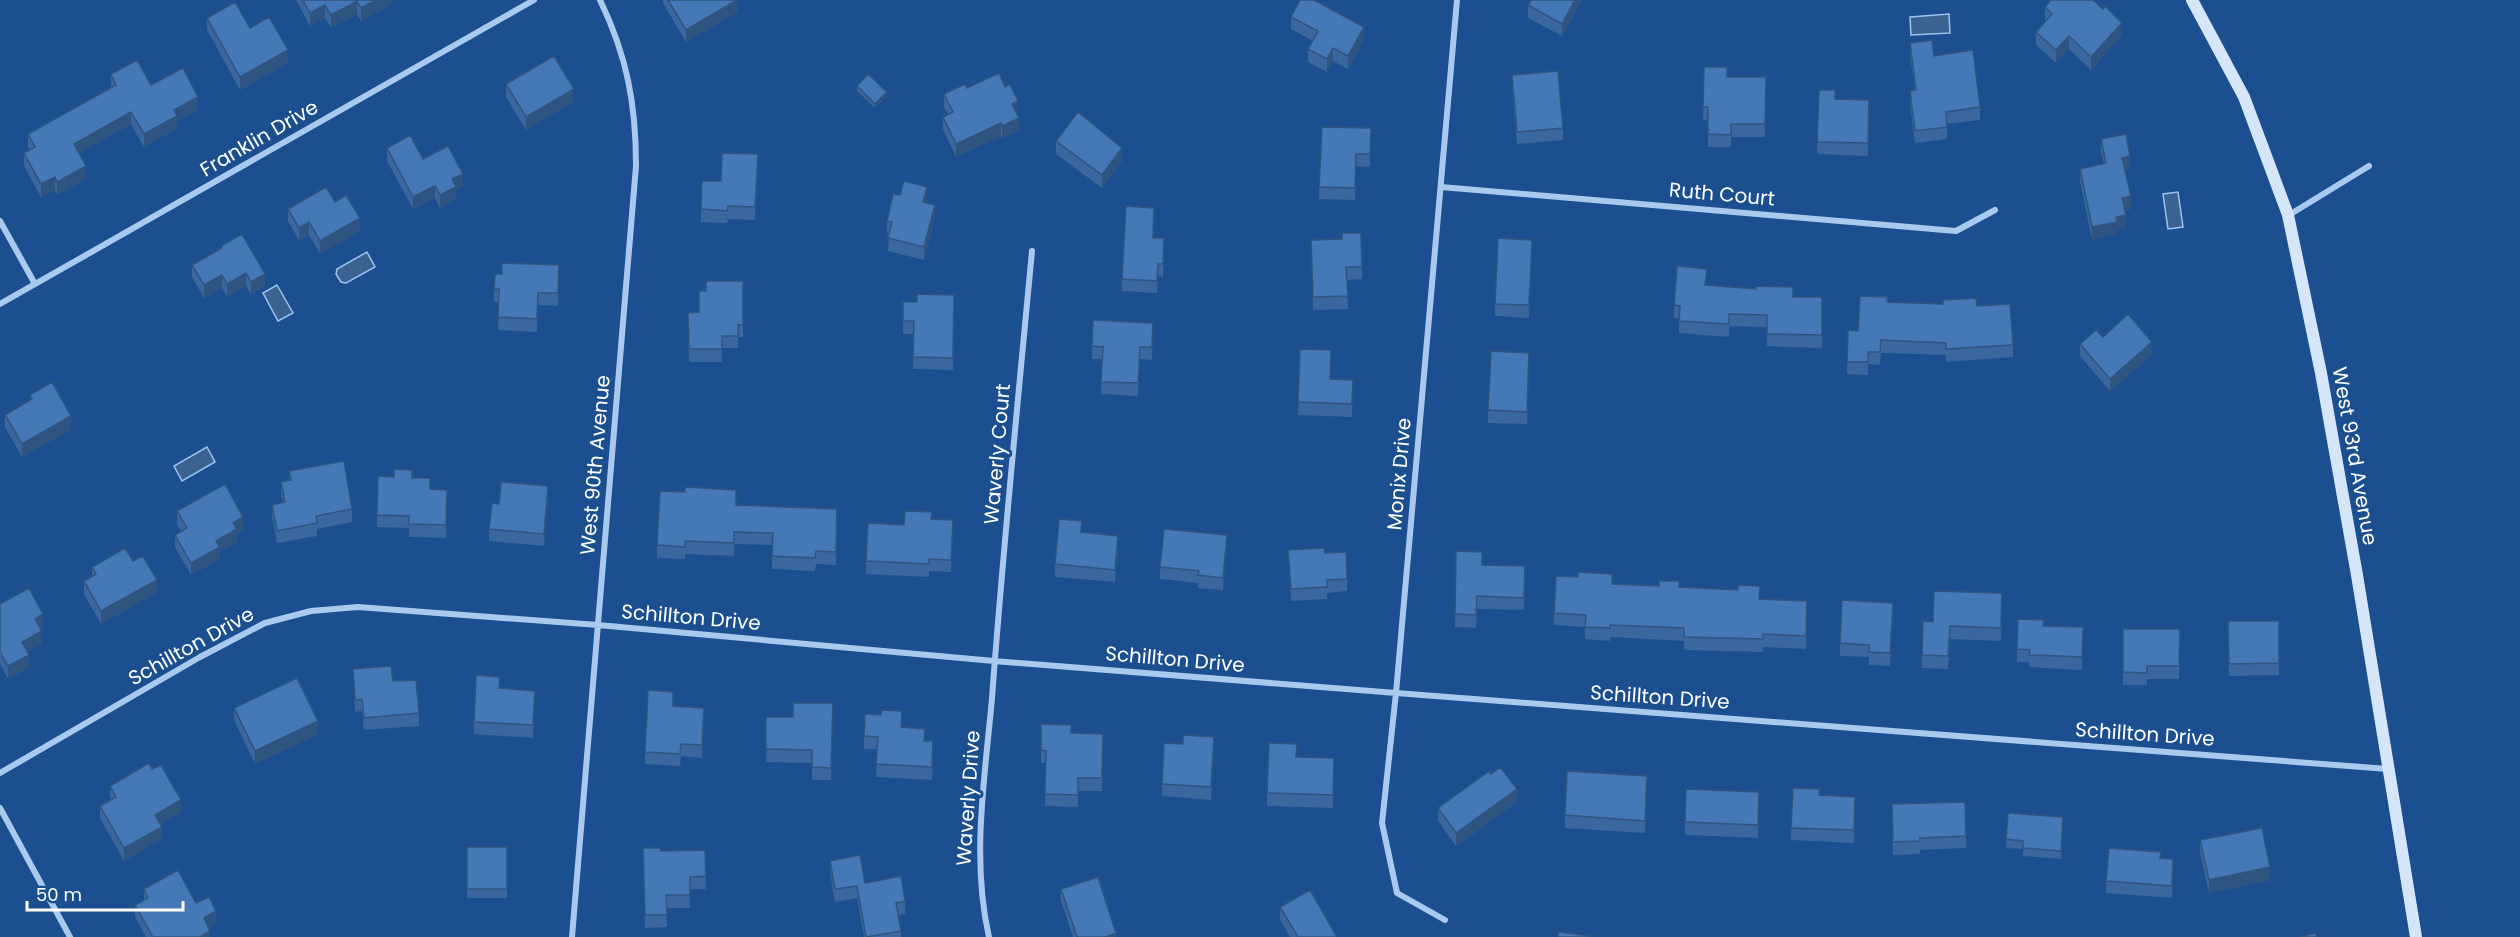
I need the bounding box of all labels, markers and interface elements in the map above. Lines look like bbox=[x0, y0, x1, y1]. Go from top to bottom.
street label: Franklin Drive bbox=[195, 93, 323, 183]
street label: Ruth Court bbox=[1668, 175, 1776, 213]
street label: West 93rd Avenue bbox=[2326, 365, 2384, 547]
street label: West 90th Avenue bbox=[573, 374, 617, 556]
street label: Waverly Court bbox=[977, 382, 1017, 526]
street label: Monix Drive bbox=[1380, 417, 1418, 531]
street label: Schillton Drive bbox=[620, 597, 762, 637]
street label: Schillton Drive bbox=[123, 600, 259, 692]
street label: Schillton Drive bbox=[1104, 639, 1246, 679]
street label: Schillton Drive bbox=[1589, 678, 1731, 716]
street label: Schillton Drive bbox=[2074, 715, 2216, 753]
street label: Waverly Drive bbox=[949, 729, 987, 867]
scale bar bbox=[27, 874, 183, 912]
text: 50 m bbox=[36, 882, 82, 907]

